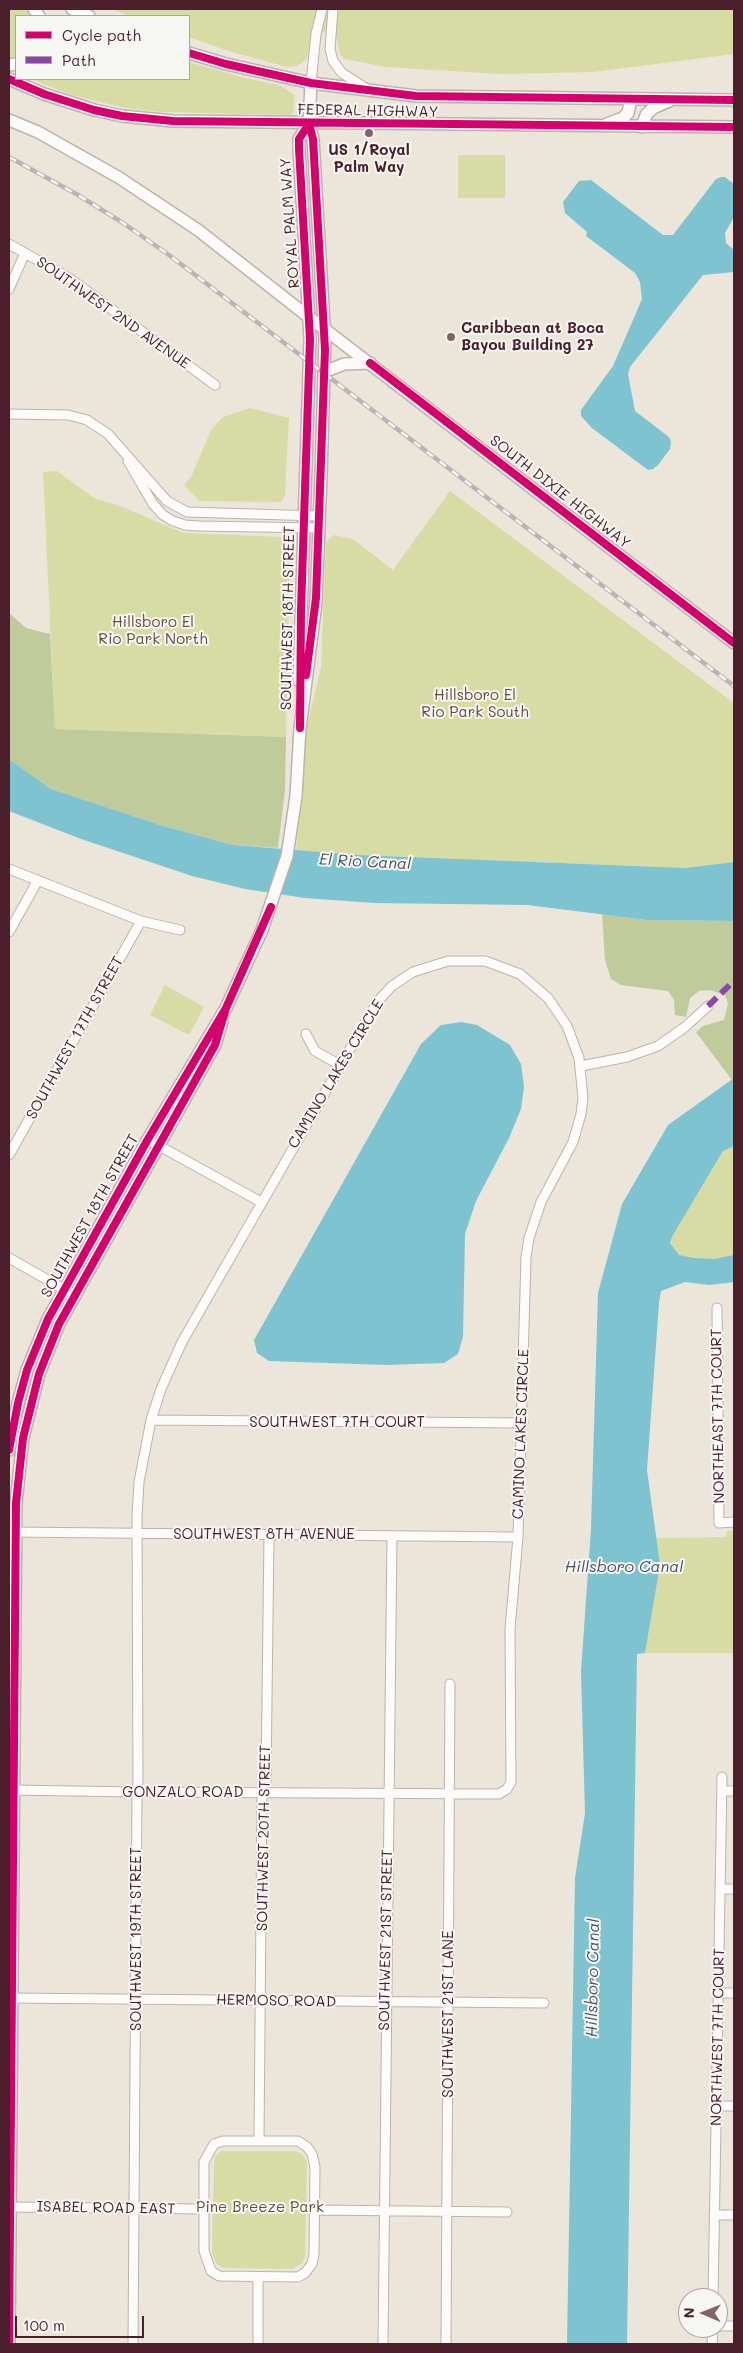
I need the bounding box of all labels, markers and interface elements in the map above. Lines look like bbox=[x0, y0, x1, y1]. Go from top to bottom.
legend bbox=[15, 15, 190, 80]
text: Cycle path bbox=[62, 25, 141, 45]
text: Path bbox=[62, 50, 96, 70]
street label: FEDERAL HIGHWAY bbox=[297, 101, 439, 121]
marker: US 1/Royal Palm Way bbox=[363, 127, 375, 139]
place label: US 1/Royal Palm Way bbox=[328, 141, 410, 176]
street label: ROYAL PALM WAY bbox=[276, 157, 304, 289]
street label: SOUTHWEST 2ND AVENUE bbox=[33, 253, 193, 373]
place label: Caribbean at Boca Bayou Building 27 bbox=[461, 319, 604, 354]
marker: Caribbean at Boca Bayou Building 27 bbox=[445, 331, 457, 343]
street label: SOUTH DIXIE HIGHWAY bbox=[486, 432, 634, 552]
street label: SOUTHWEST 18TH STREET bbox=[277, 526, 299, 710]
park label: Hillsboro El Rio Park North bbox=[98, 613, 208, 648]
park label: Hillsboro El Rio Park South bbox=[421, 686, 529, 721]
water label: El Rio Canal bbox=[318, 850, 412, 874]
street label: SOUTHWEST 17TH STREET bbox=[23, 953, 127, 1123]
street label: CAMINO LAKES CIRCLE bbox=[284, 996, 388, 1152]
street label: SOUTHWEST 18TH STREET bbox=[37, 1131, 143, 1301]
street label: NORTHEAST 7TH COURT bbox=[707, 1328, 729, 1504]
street label: CAMINO LAKES CIRCLE bbox=[509, 1348, 533, 1520]
street label: SOUTHWEST 7TH COURT bbox=[249, 1413, 425, 1431]
street label: SOUTHWEST 8TH AVENUE bbox=[173, 1525, 355, 1543]
water label: Hillsboro Canal bbox=[565, 1557, 683, 1577]
street label: SOUTHWEST 20TH STREET bbox=[253, 1745, 275, 1931]
street label: GONZALO ROAD bbox=[122, 1783, 244, 1801]
street label: SOUTHWEST 19TH STREET bbox=[127, 1847, 145, 2031]
street label: SOUTHWEST 21ST STREET bbox=[375, 1849, 397, 2031]
water label: Hillsboro Canal bbox=[582, 1919, 604, 2037]
street label: SOUTHWEST 21ST LANE bbox=[439, 1930, 457, 2098]
street label: NORTHWEST 7TH COURT bbox=[707, 1948, 729, 2126]
street label: HERMOSO ROAD bbox=[216, 1991, 336, 2011]
street label: ISABEL ROAD EAST bbox=[36, 2198, 176, 2218]
park label: Pine Breeze Park bbox=[196, 2198, 324, 2216]
north arrow bbox=[678, 2288, 728, 2338]
scale bar bbox=[18, 2306, 146, 2338]
text: N bbox=[679, 2307, 698, 2318]
text: 100 m bbox=[23, 2315, 65, 2335]

